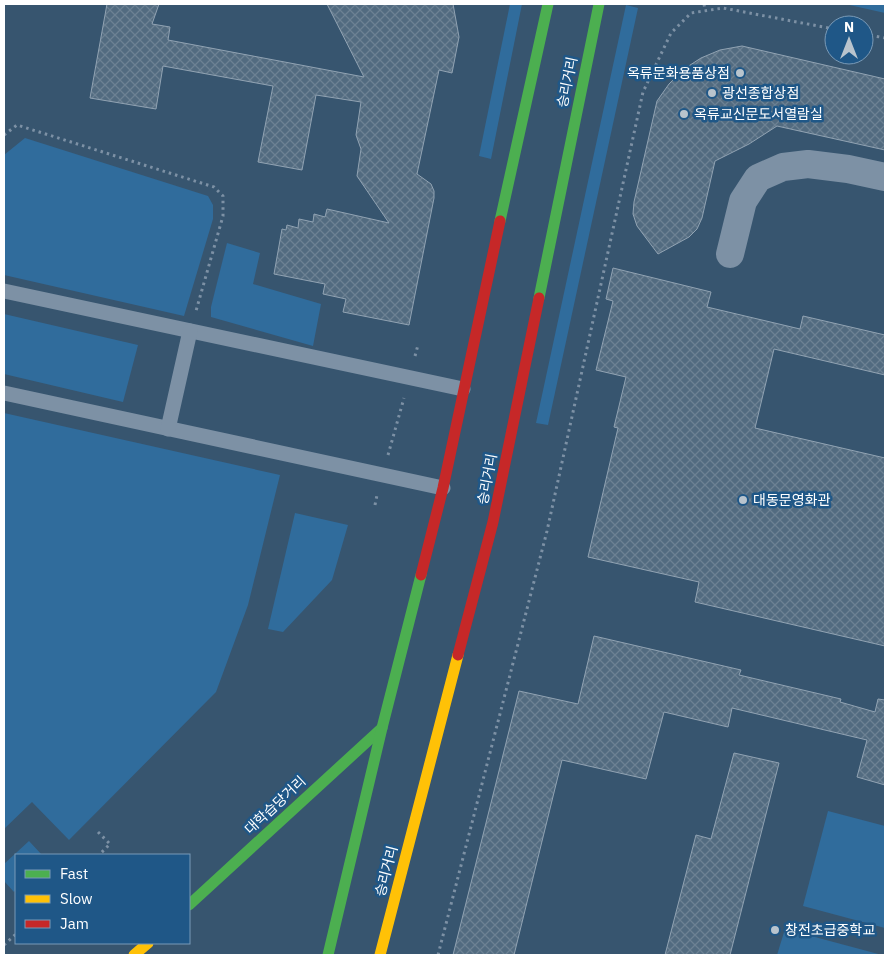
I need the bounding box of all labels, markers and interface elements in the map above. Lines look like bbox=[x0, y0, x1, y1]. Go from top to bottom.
north arrow bbox=[824, 15, 874, 65]
text: N bbox=[844, 18, 854, 36]
street label: 승리거리 bbox=[553, 55, 581, 109]
place label: 옥류문화용품상점 bbox=[627, 64, 730, 82]
marker: 옥류문화용품상점 bbox=[734, 67, 746, 79]
place label: 광선종합상점 bbox=[722, 84, 799, 102]
marker: 광선종합상점 bbox=[706, 87, 718, 99]
place label: 옥류교신문도서열람실 bbox=[694, 105, 823, 123]
marker: 옥류교신문도서열람실 bbox=[678, 108, 690, 120]
street label: 승리거리 bbox=[473, 452, 501, 506]
place label: 대동문영화관 bbox=[753, 491, 830, 509]
marker: 대동문영화관 bbox=[737, 494, 749, 506]
street label: 대학습당거리 bbox=[241, 772, 309, 838]
street label: 승리거리 bbox=[371, 844, 401, 898]
legend bbox=[15, 854, 190, 944]
text: Fast bbox=[60, 864, 88, 883]
text: Slow bbox=[60, 889, 93, 908]
text: Jam bbox=[60, 914, 89, 933]
place label: 창전초급중학교 bbox=[785, 921, 875, 939]
marker: 창전초급중학교 bbox=[769, 924, 781, 936]

